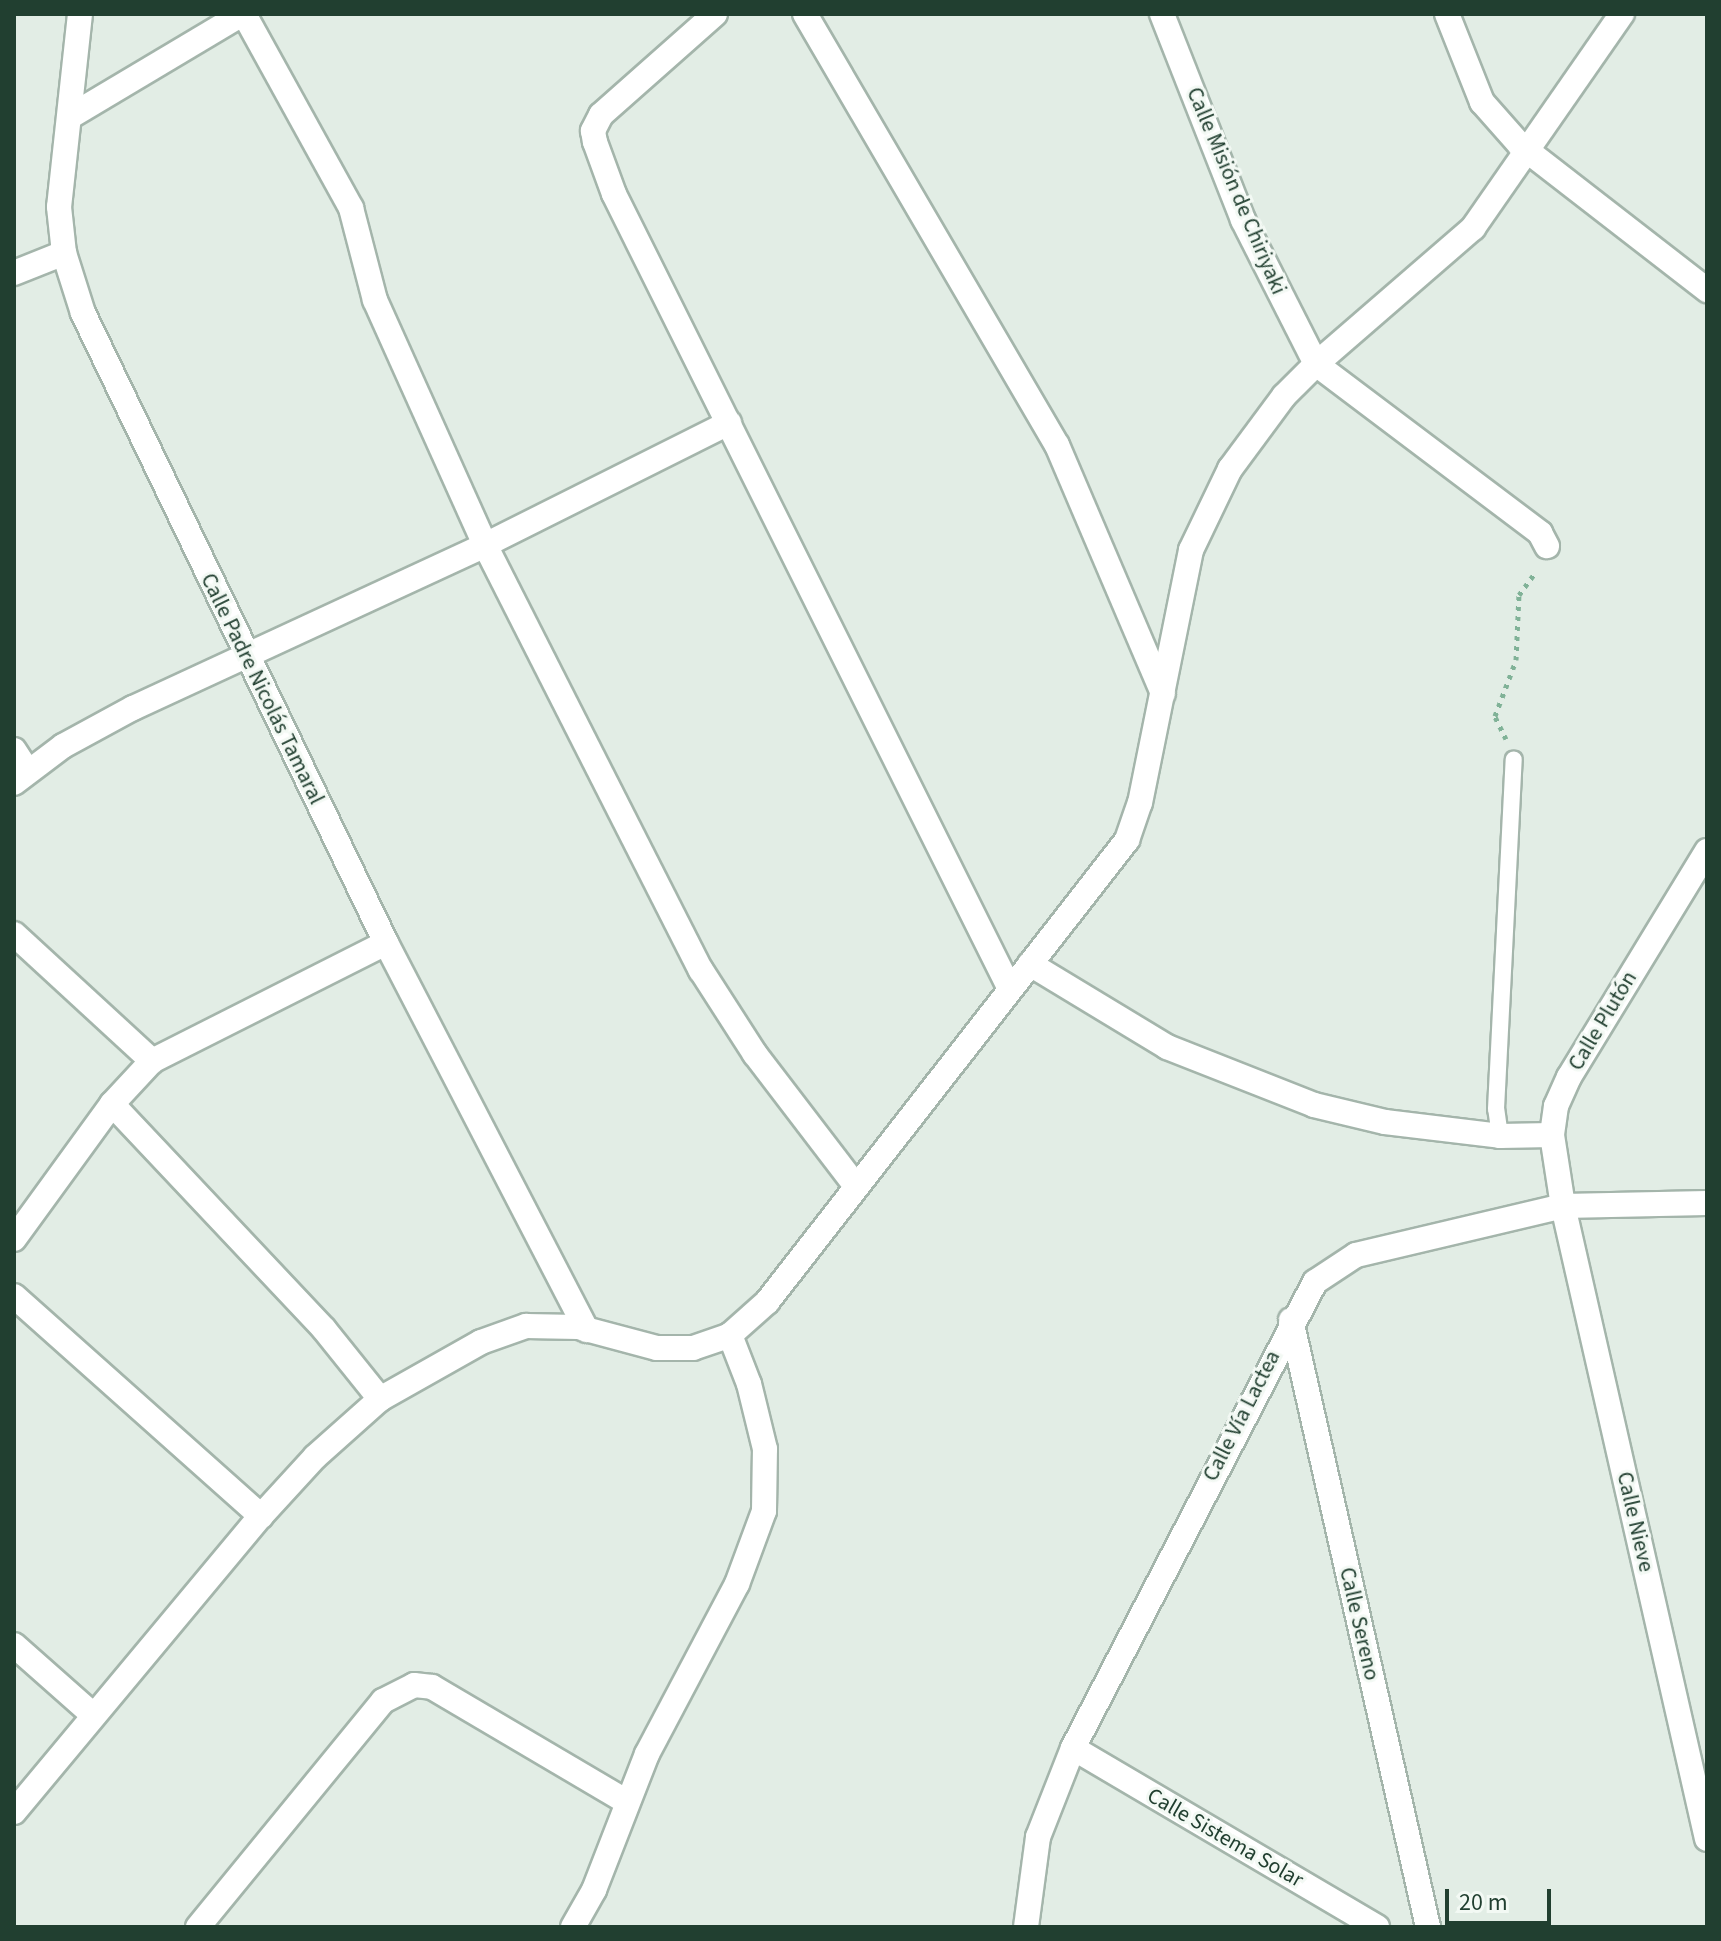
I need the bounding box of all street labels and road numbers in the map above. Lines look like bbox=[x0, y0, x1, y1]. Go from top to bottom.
street label: Calle Misión de Chiriyaki bbox=[1180, 84, 1292, 298]
street label: Calle Padre Nicolás Tamaral bbox=[195, 569, 329, 809]
street label: Calle Plutón bbox=[1563, 966, 1643, 1076]
street label: Calle Vía Lactea bbox=[1198, 1346, 1286, 1486]
street label: Calle Nieve bbox=[1611, 1469, 1659, 1575]
street label: Calle Sereno bbox=[1333, 1565, 1385, 1683]
street label: Calle Sistema Solar bbox=[1142, 1783, 1308, 1893]

